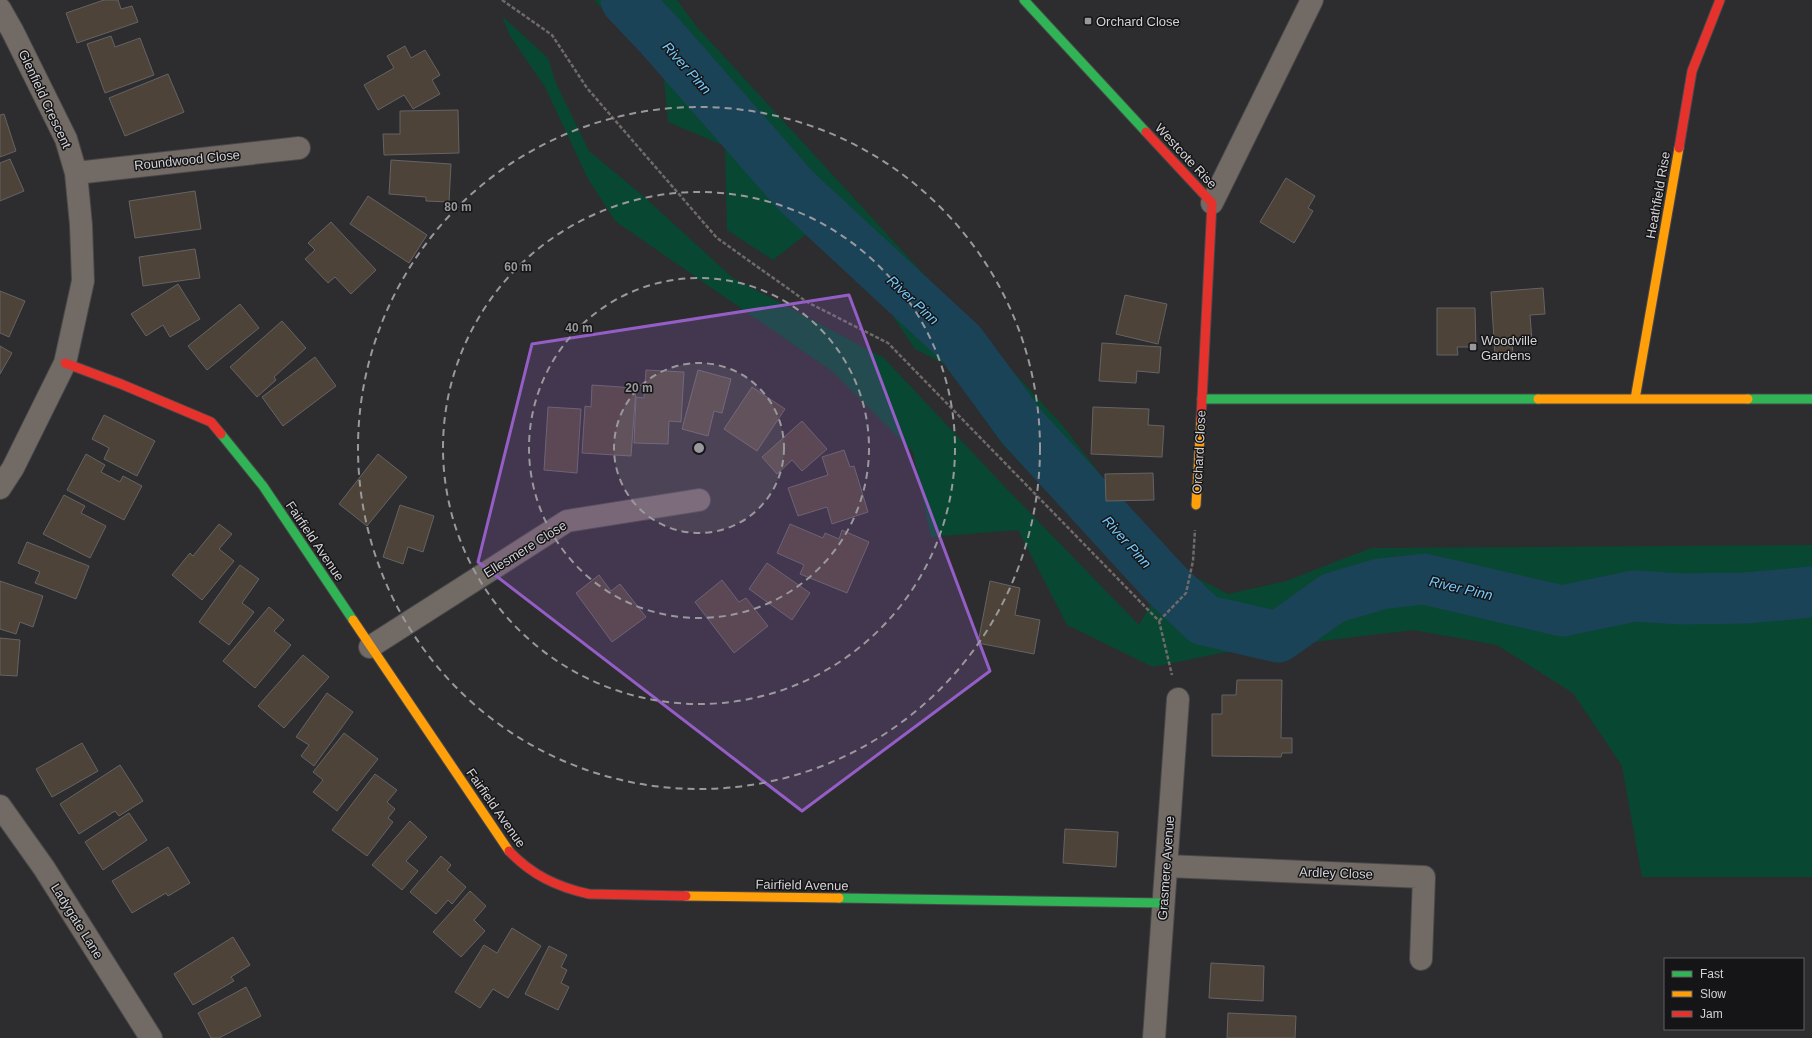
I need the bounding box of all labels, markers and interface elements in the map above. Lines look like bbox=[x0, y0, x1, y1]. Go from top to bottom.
place label: Orchard Close bbox=[1096, 14, 1180, 29]
marker: Orchard Close bbox=[1083, 16, 1093, 26]
water label: River Pinn bbox=[659, 39, 715, 98]
street label: Glenfield Crescent bbox=[16, 47, 75, 151]
street label: Westcote Rise bbox=[1152, 120, 1220, 192]
street label: Roundwood Close bbox=[133, 147, 241, 173]
street label: Heathfield Rise bbox=[1643, 150, 1673, 240]
text: 80 m bbox=[444, 200, 472, 214]
text: 60 m bbox=[504, 260, 532, 274]
water label: River Pinn bbox=[884, 272, 942, 328]
text: 40 m bbox=[565, 321, 593, 335]
place label: Woodville Gardens bbox=[1481, 333, 1537, 363]
marker: Woodville Gardens bbox=[1468, 342, 1478, 352]
text: 20 m bbox=[625, 381, 653, 395]
street label: Orchard Close bbox=[1189, 410, 1209, 494]
centre of rings bbox=[692, 441, 706, 455]
street label: Fairfield Avenue bbox=[283, 498, 347, 584]
water label: River Pinn bbox=[1099, 513, 1155, 572]
street label: Ellesmere Close bbox=[481, 518, 569, 580]
water label: River Pinn bbox=[1428, 573, 1494, 603]
street label: Fairfield Avenue bbox=[463, 766, 529, 850]
street label: Grasmere Avenue bbox=[1155, 815, 1177, 921]
street label: Ardley Close bbox=[1299, 864, 1373, 882]
street label: Fairfield Avenue bbox=[755, 877, 849, 893]
street label: Ladygate Lane bbox=[48, 881, 106, 961]
legend bbox=[1664, 958, 1804, 1030]
text: Fast bbox=[1700, 967, 1724, 981]
text: Slow bbox=[1700, 987, 1726, 1001]
text: Jam bbox=[1700, 1007, 1723, 1021]

